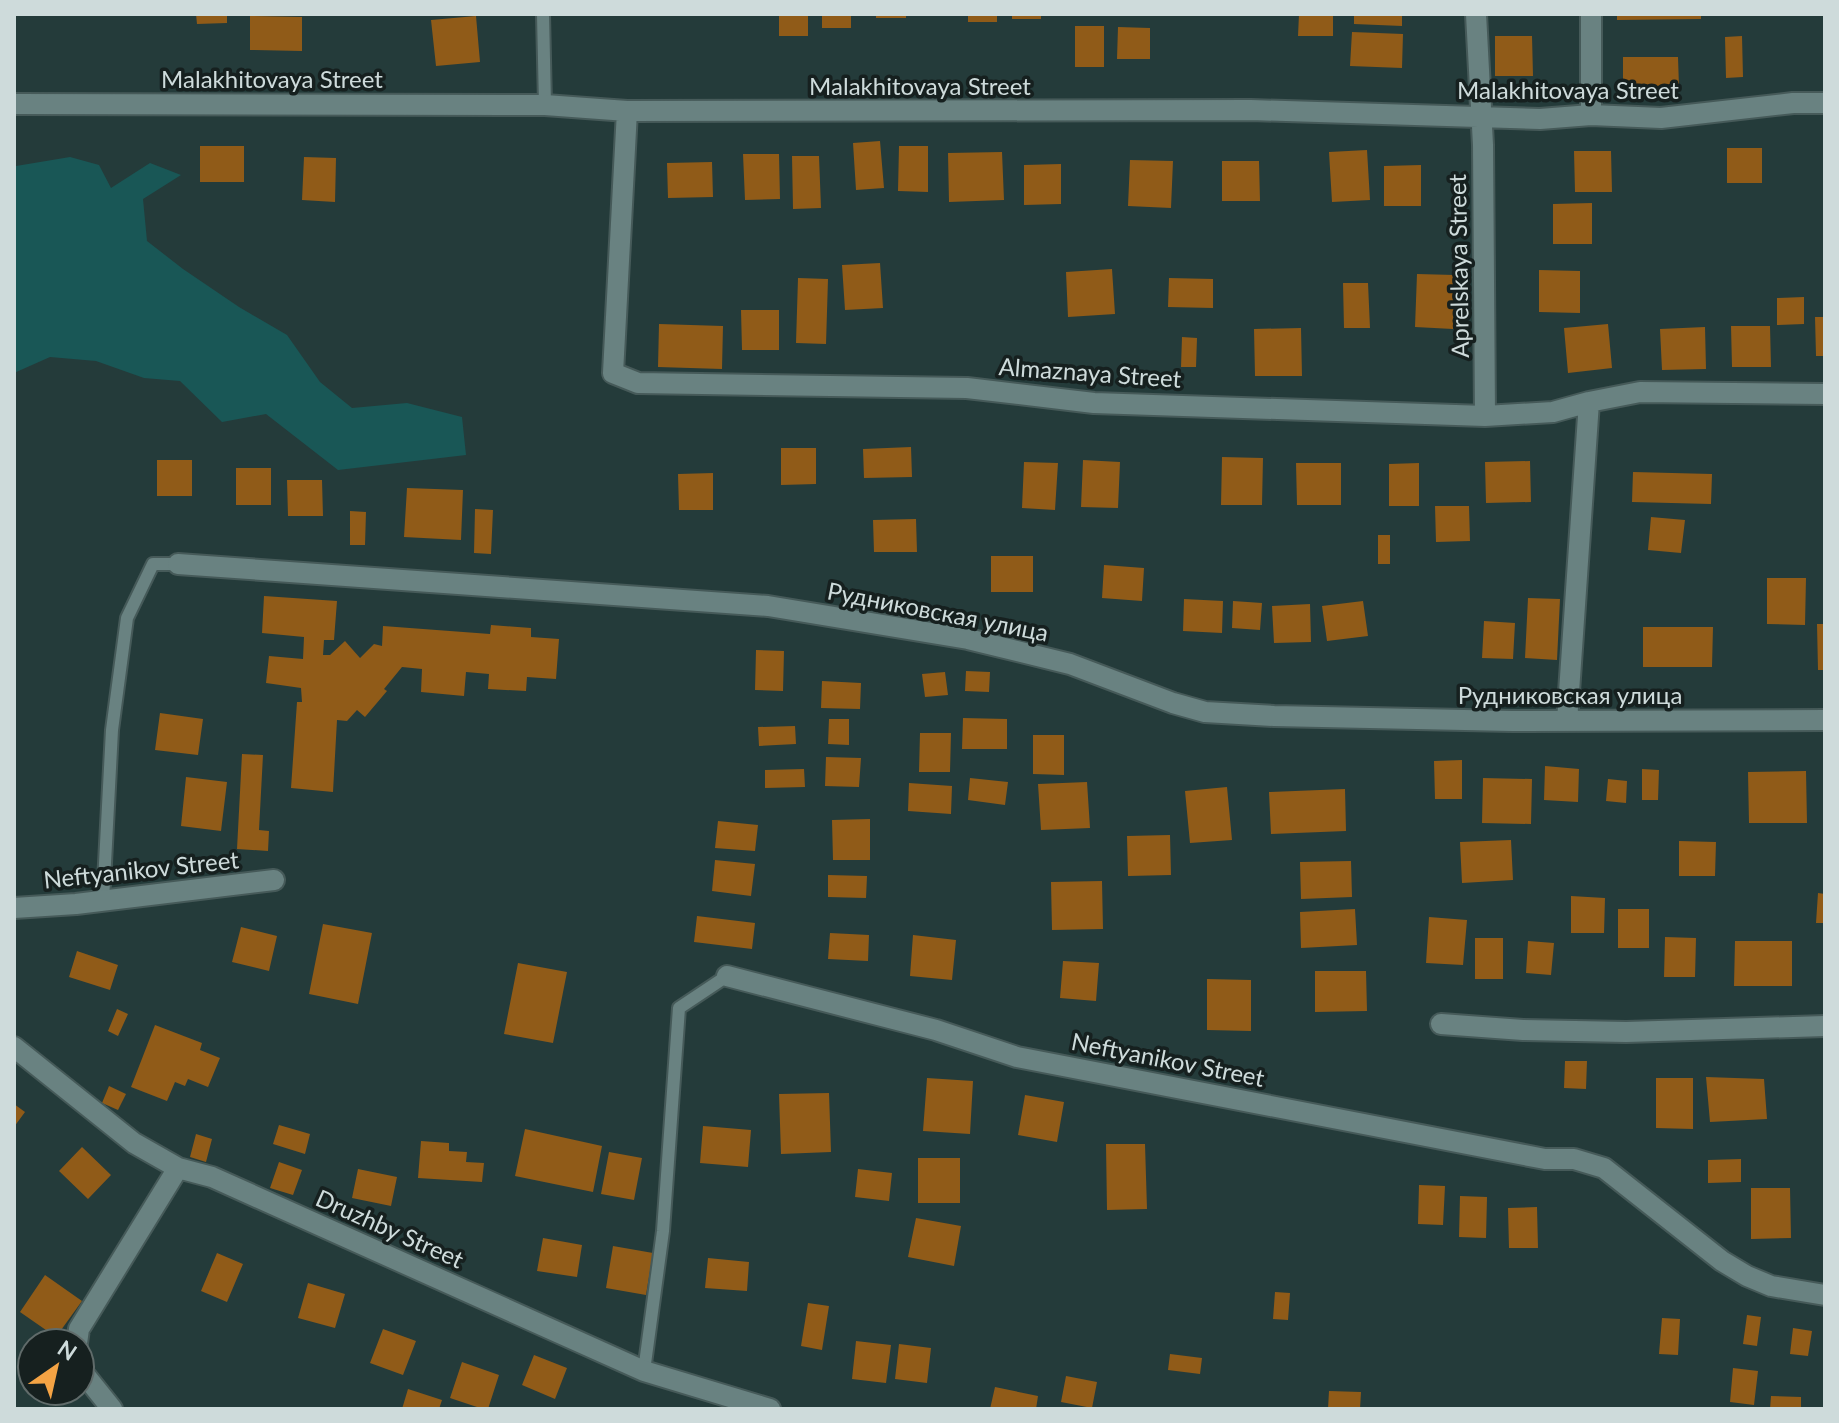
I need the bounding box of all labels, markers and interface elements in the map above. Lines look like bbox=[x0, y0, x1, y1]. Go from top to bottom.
street label: Malakhitovaya Street bbox=[161, 64, 383, 93]
street label: Malakhitovaya Street bbox=[809, 71, 1031, 100]
street label: Malakhitovaya Street bbox=[1457, 75, 1679, 104]
street label: Aprelskaya Street bbox=[1442, 173, 1474, 358]
street label: Almaznaya Street bbox=[998, 351, 1183, 393]
street label: Рудниковская улица bbox=[825, 575, 1051, 647]
street label: Рудниковская улица bbox=[1458, 680, 1682, 709]
street label: Neftyanikov Street bbox=[42, 844, 240, 894]
street label: Neftyanikov Street bbox=[1069, 1026, 1267, 1092]
street label: Druzhby Street bbox=[312, 1182, 469, 1274]
north arrow bbox=[16, 1327, 96, 1407]
text: N bbox=[53, 1334, 82, 1366]

